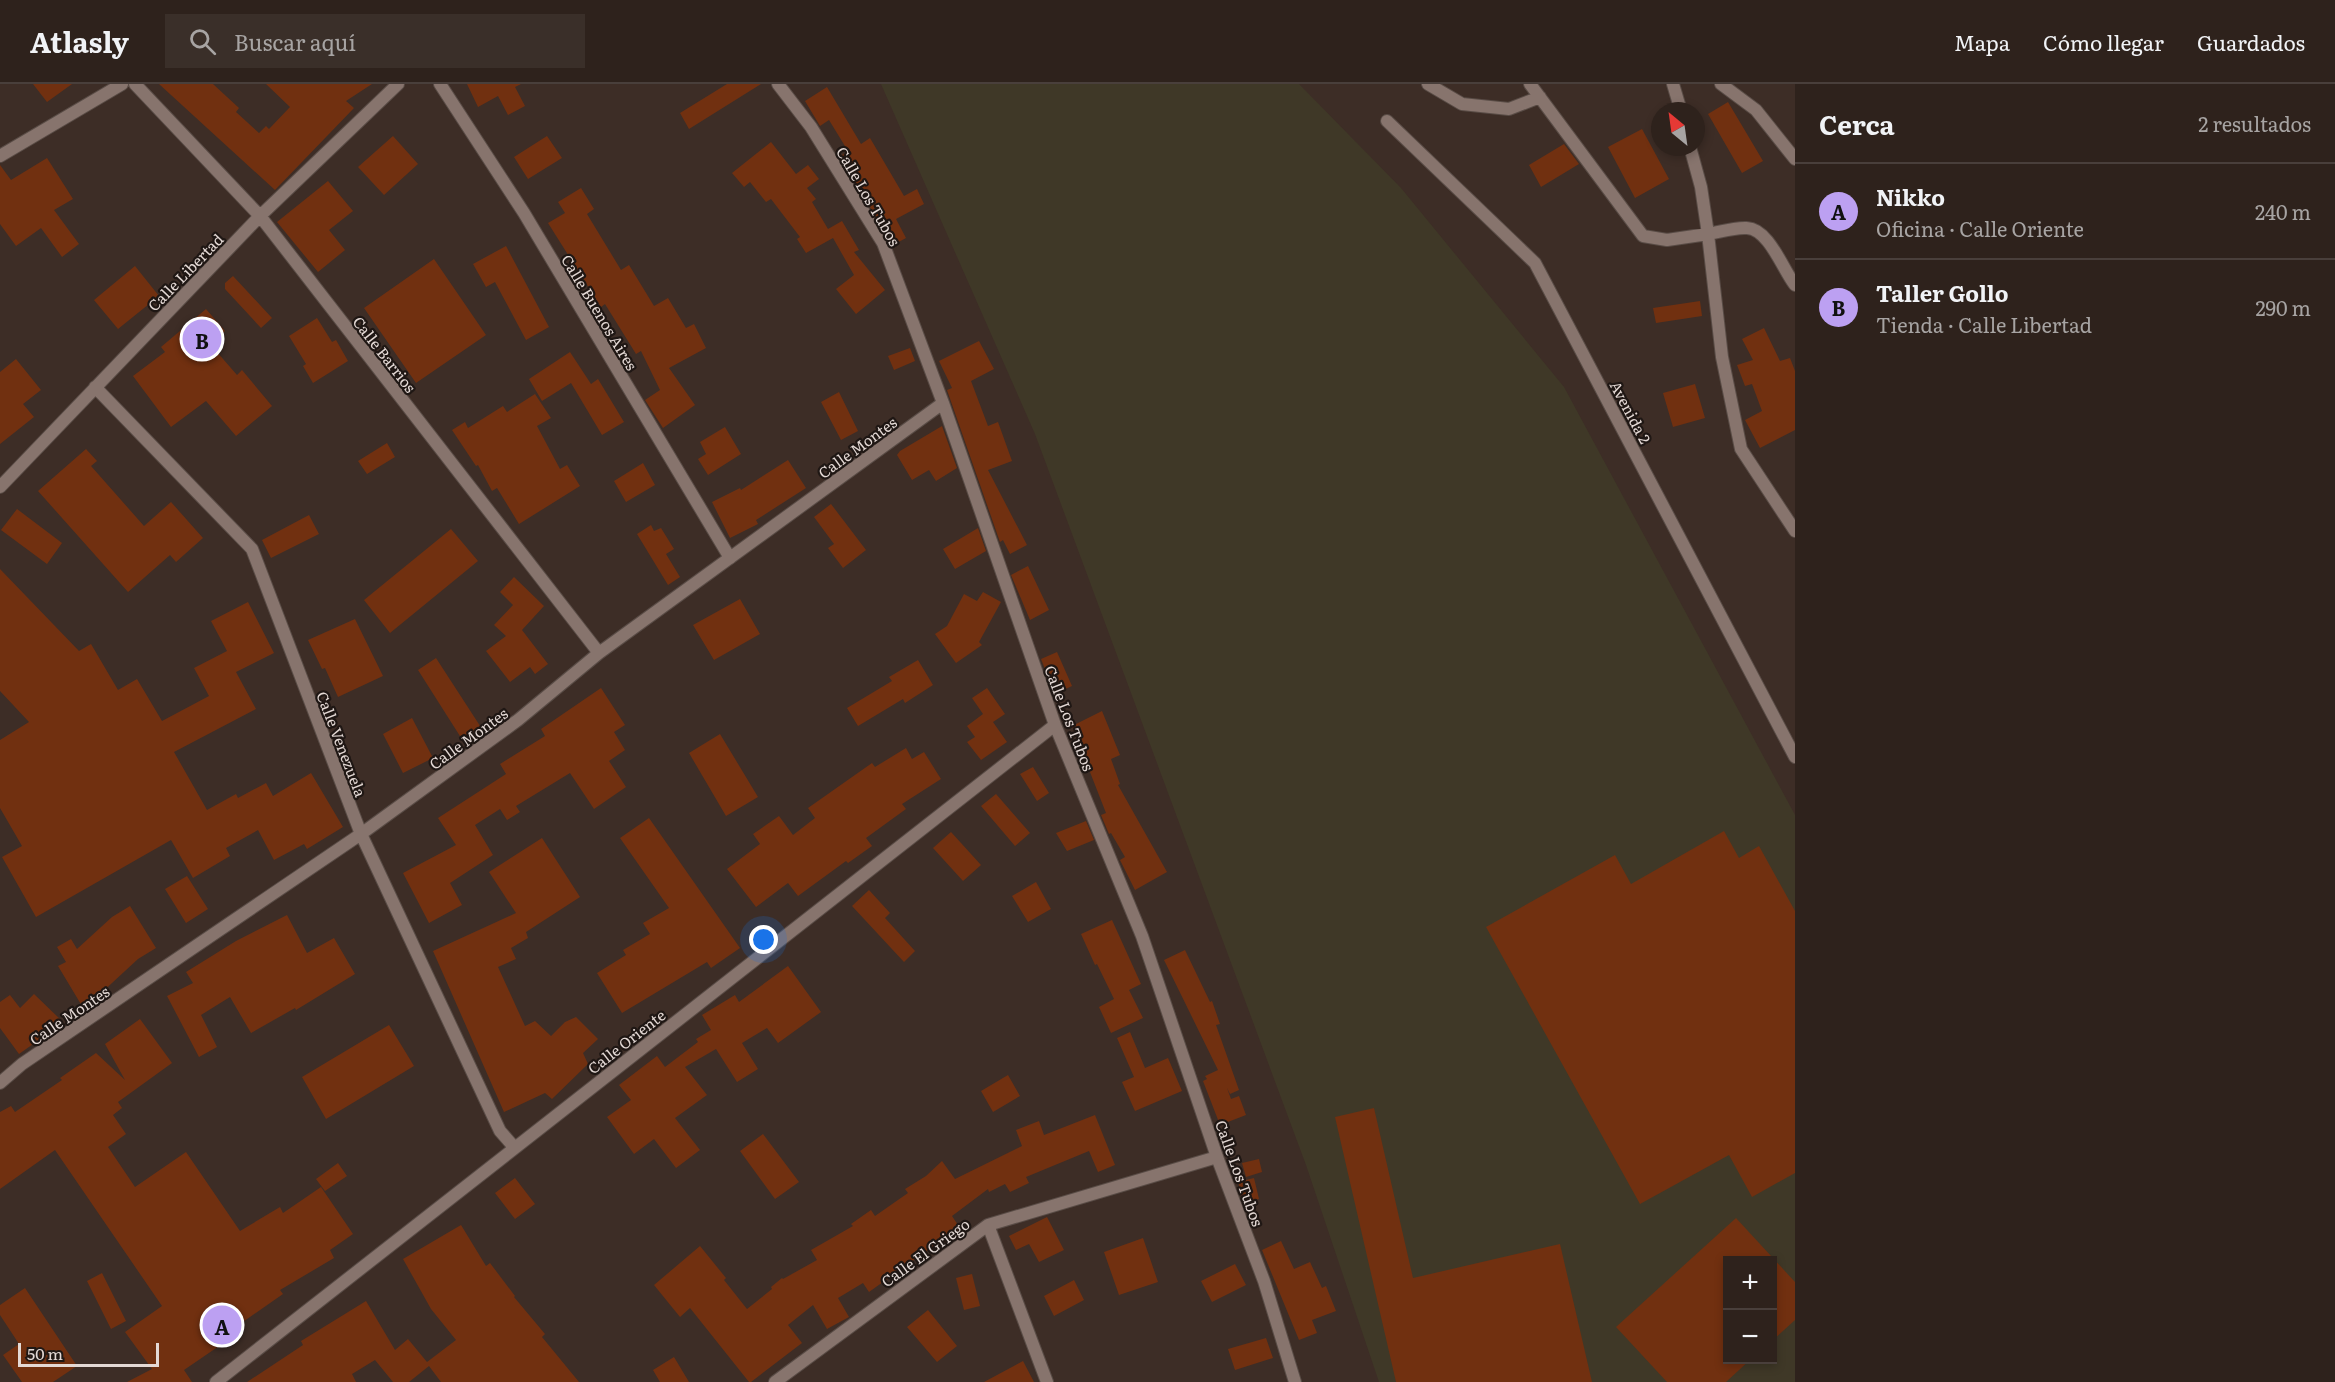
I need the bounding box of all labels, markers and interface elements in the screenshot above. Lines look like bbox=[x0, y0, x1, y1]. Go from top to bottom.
search box bbox=[165, 14, 585, 68]
text: Atlasly bbox=[30, 20, 129, 62]
icon: search bbox=[186, 25, 219, 58]
text: Buscar aquí bbox=[234, 25, 356, 58]
text: Mapa bbox=[1954, 26, 2010, 57]
text: Cómo llegar bbox=[2043, 26, 2164, 57]
text: Guardados bbox=[2197, 26, 2305, 57]
north arrow bbox=[1651, 102, 1705, 156]
text: Cerca bbox=[1819, 104, 1895, 143]
text: 2 resultados bbox=[2198, 108, 2311, 138]
street label: Calle Los Tubos bbox=[831, 142, 907, 250]
text: Nikko bbox=[1876, 180, 1945, 213]
text: A bbox=[1831, 196, 1846, 226]
text: 240 m bbox=[2255, 196, 2311, 226]
text: Oficina · Calle Oriente bbox=[1876, 213, 2084, 243]
street label: Calle Libertad bbox=[142, 228, 228, 316]
street label: Calle Buenos Aires bbox=[556, 250, 644, 375]
text: Taller Gollo bbox=[1876, 276, 2008, 309]
text: B bbox=[1832, 292, 1845, 322]
text: 290 m bbox=[2255, 292, 2311, 322]
text: Tienda · Calle Libertad bbox=[1876, 309, 2092, 339]
street label: Calle Barrios bbox=[348, 311, 422, 397]
pin: B bbox=[182, 316, 222, 362]
street label: Avenida 2 bbox=[1605, 376, 1657, 448]
street label: Calle Montes bbox=[813, 410, 901, 483]
street label: Calle Los Tubos bbox=[1039, 662, 1101, 774]
street label: Calle Venezuela bbox=[311, 688, 373, 801]
street label: Calle Montes bbox=[424, 701, 512, 774]
your location bbox=[749, 925, 778, 954]
street label: Calle Montes bbox=[24, 980, 114, 1050]
street label: Calle Oriente bbox=[582, 1003, 670, 1079]
street label: Calle Los Tubos bbox=[1210, 1117, 1270, 1229]
street label: Calle El Griego bbox=[876, 1212, 974, 1292]
map controls bbox=[1723, 1256, 1777, 1364]
button: + bbox=[1723, 1256, 1777, 1310]
pin: A bbox=[202, 1302, 242, 1348]
button: − bbox=[1723, 1310, 1777, 1364]
scale bar bbox=[18, 1340, 159, 1368]
text: 50 m bbox=[27, 1341, 63, 1365]

